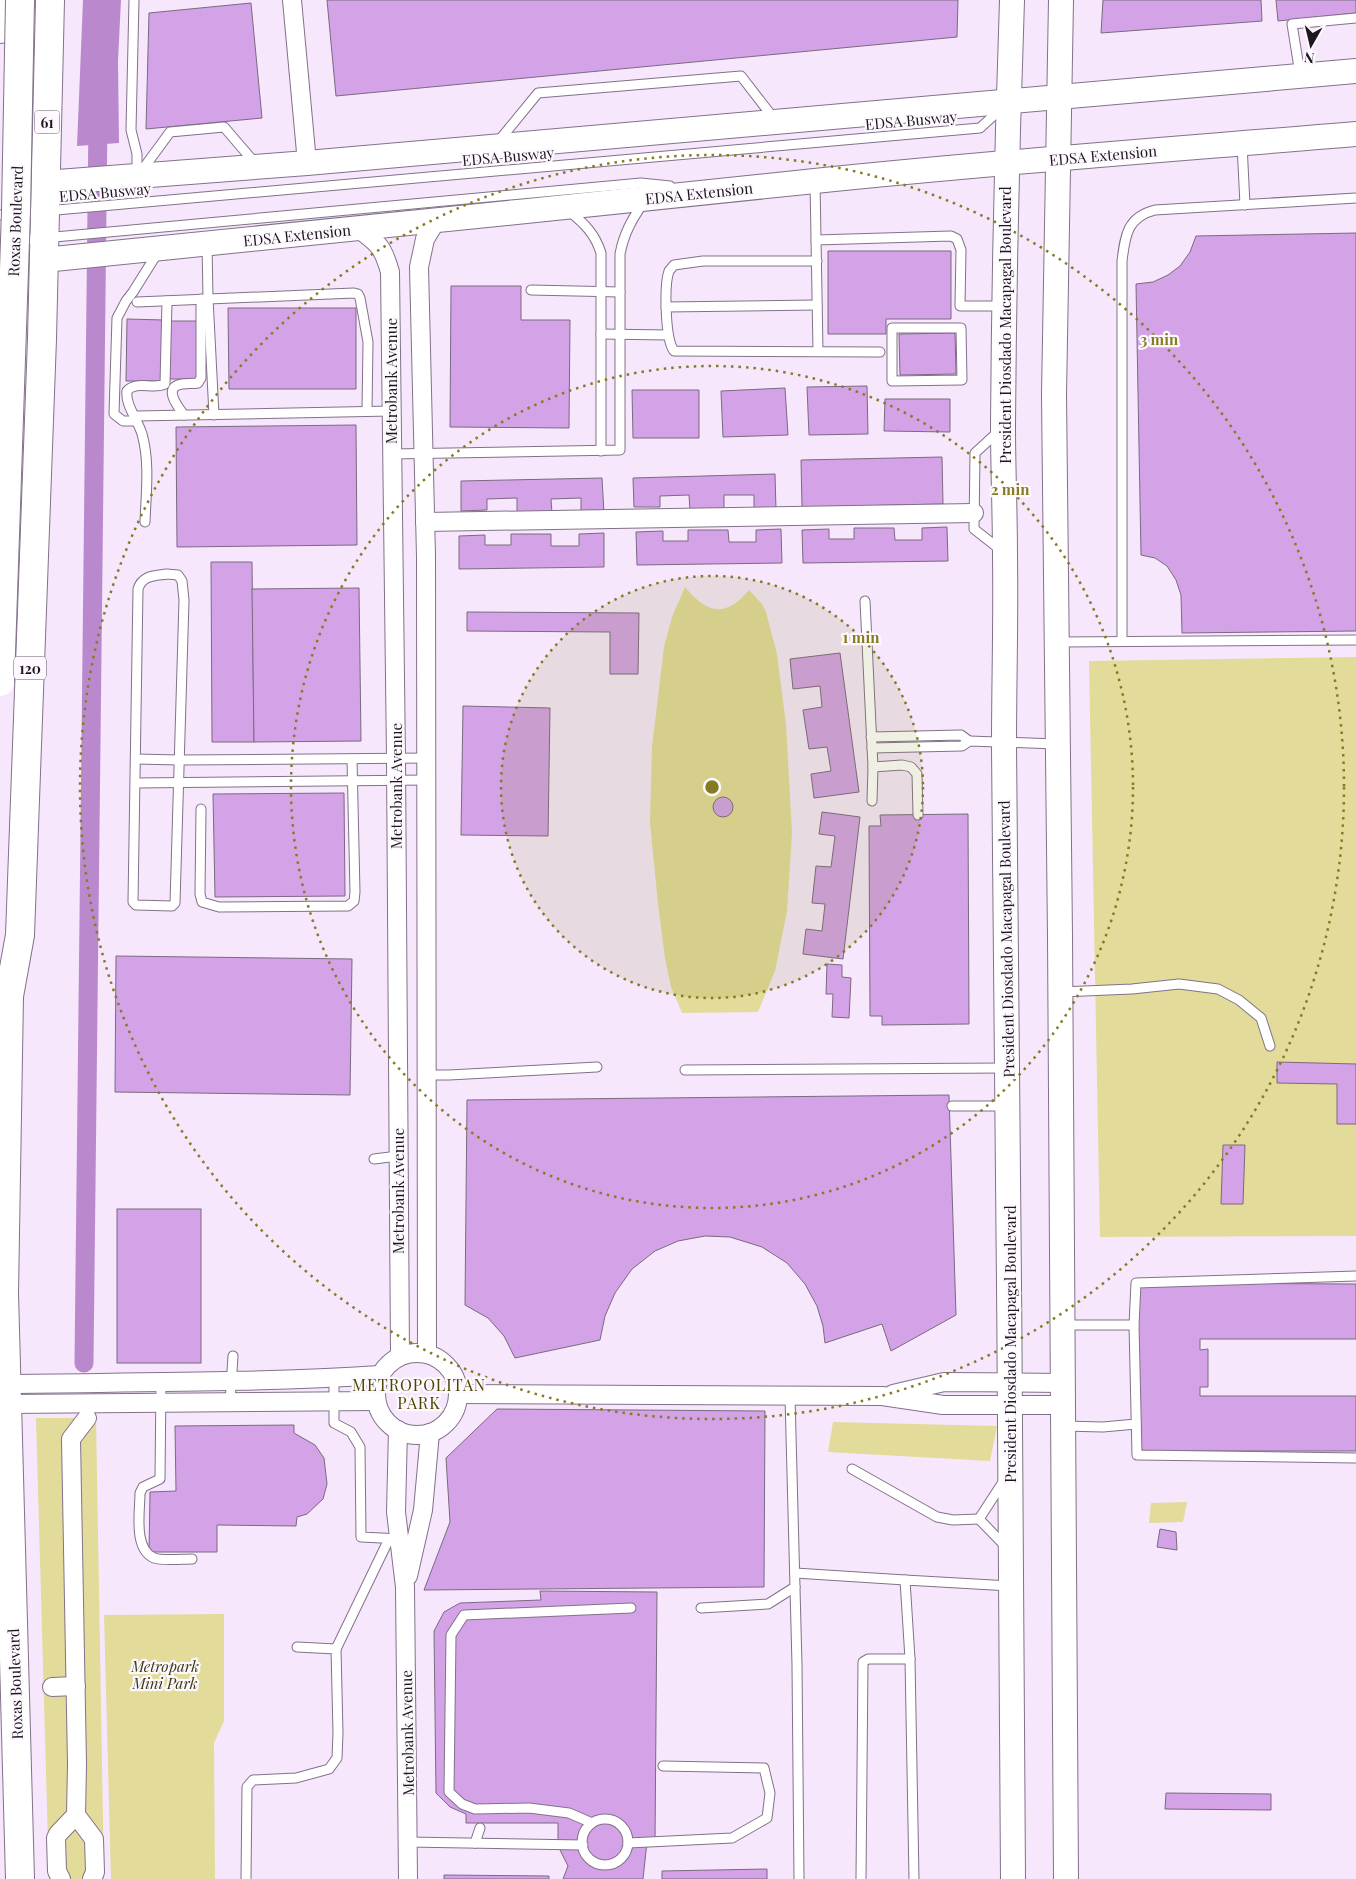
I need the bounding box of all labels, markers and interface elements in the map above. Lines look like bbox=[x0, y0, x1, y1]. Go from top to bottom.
north arrow bbox=[1286, 20, 1336, 70]
text: N bbox=[1303, 48, 1315, 68]
street label: EDSA Busway bbox=[864, 106, 958, 134]
road number: 61 bbox=[34, 110, 60, 134]
street label: EDSA Extension bbox=[1048, 140, 1158, 170]
street label: EDSA Busway bbox=[461, 142, 555, 170]
street label: Roxas Boulevard bbox=[3, 165, 27, 277]
street label: EDSA Extension bbox=[644, 177, 754, 209]
street label: EDSA Busway bbox=[58, 178, 152, 206]
street label: President Diosdado Macapagal Boulevard bbox=[995, 186, 1015, 464]
street label: EDSA Extension bbox=[242, 219, 352, 251]
street label: Metrobank Avenue bbox=[381, 318, 401, 444]
text: 3 min bbox=[1140, 329, 1179, 349]
text: 2 min bbox=[991, 479, 1030, 499]
text: 1 min bbox=[843, 627, 880, 647]
road number: 120 bbox=[14, 656, 46, 680]
street label: Metrobank Avenue bbox=[386, 723, 406, 849]
centre of rings bbox=[703, 778, 721, 796]
street label: President Diosdado Macapagal Boulevard bbox=[994, 800, 1018, 1078]
street label: Metrobank Avenue bbox=[388, 1128, 408, 1254]
street label: President Diosdado Macapagal Boulevard bbox=[1000, 1205, 1020, 1483]
district label: METROPOLITAN PARK bbox=[352, 1374, 486, 1413]
street label: Roxas Boulevard bbox=[3, 1628, 27, 1740]
park label: Metropark Mini Park bbox=[130, 1656, 199, 1693]
street label: Metrobank Avenue bbox=[396, 1670, 418, 1796]

